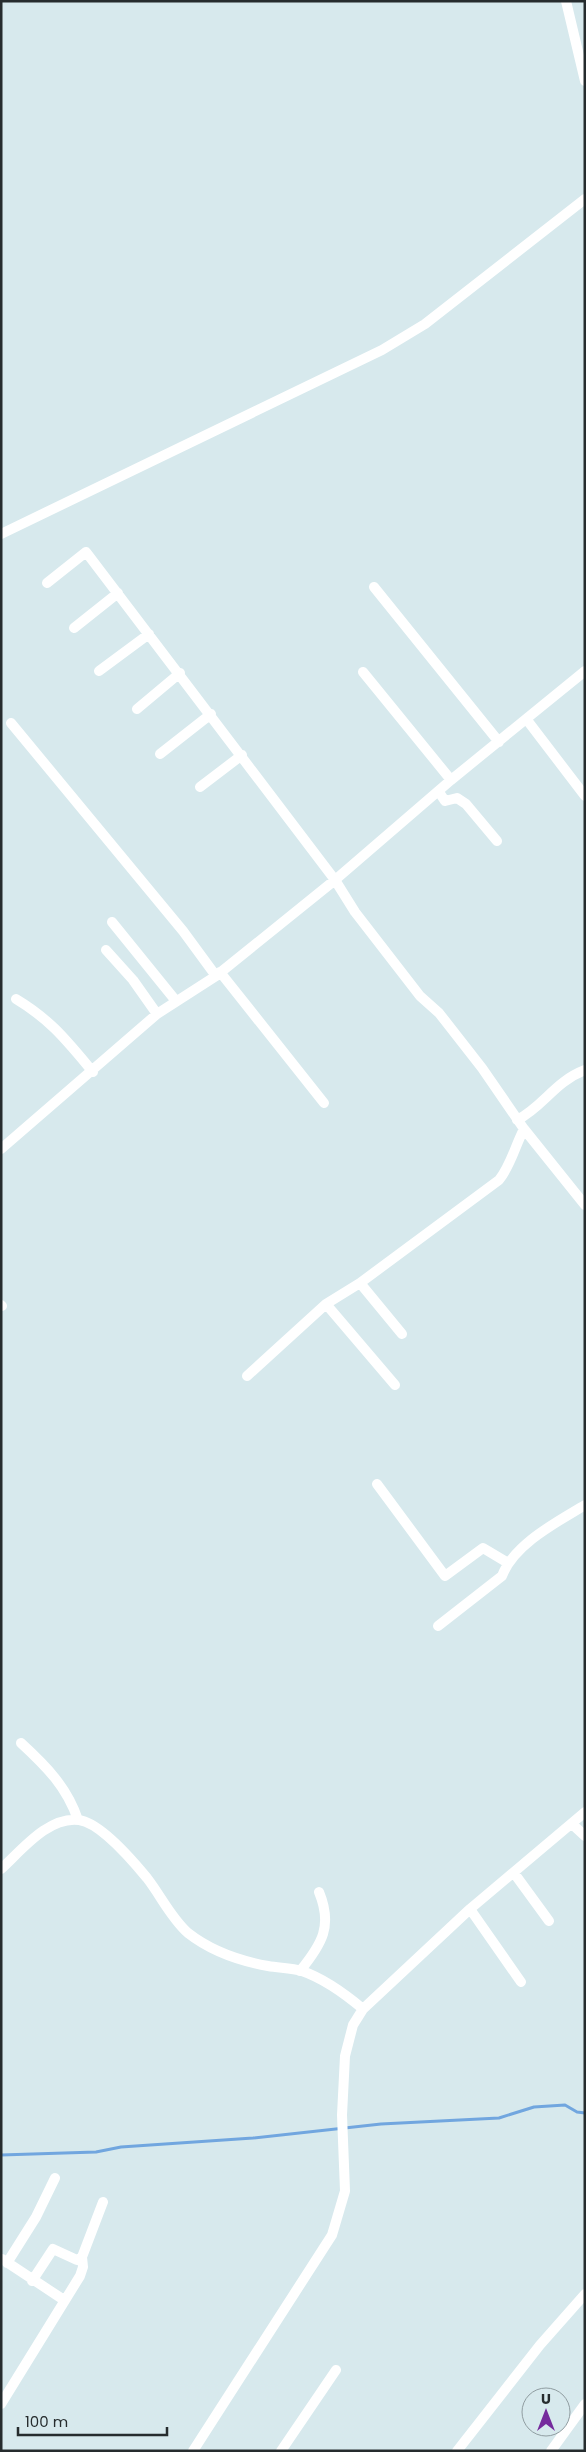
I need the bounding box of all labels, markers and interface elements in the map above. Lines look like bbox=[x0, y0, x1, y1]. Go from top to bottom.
north arrow bbox=[521, 2387, 571, 2437]
text: U bbox=[541, 2389, 551, 2409]
scale bar bbox=[18, 2404, 166, 2436]
text: 100 m bbox=[25, 2411, 68, 2432]

